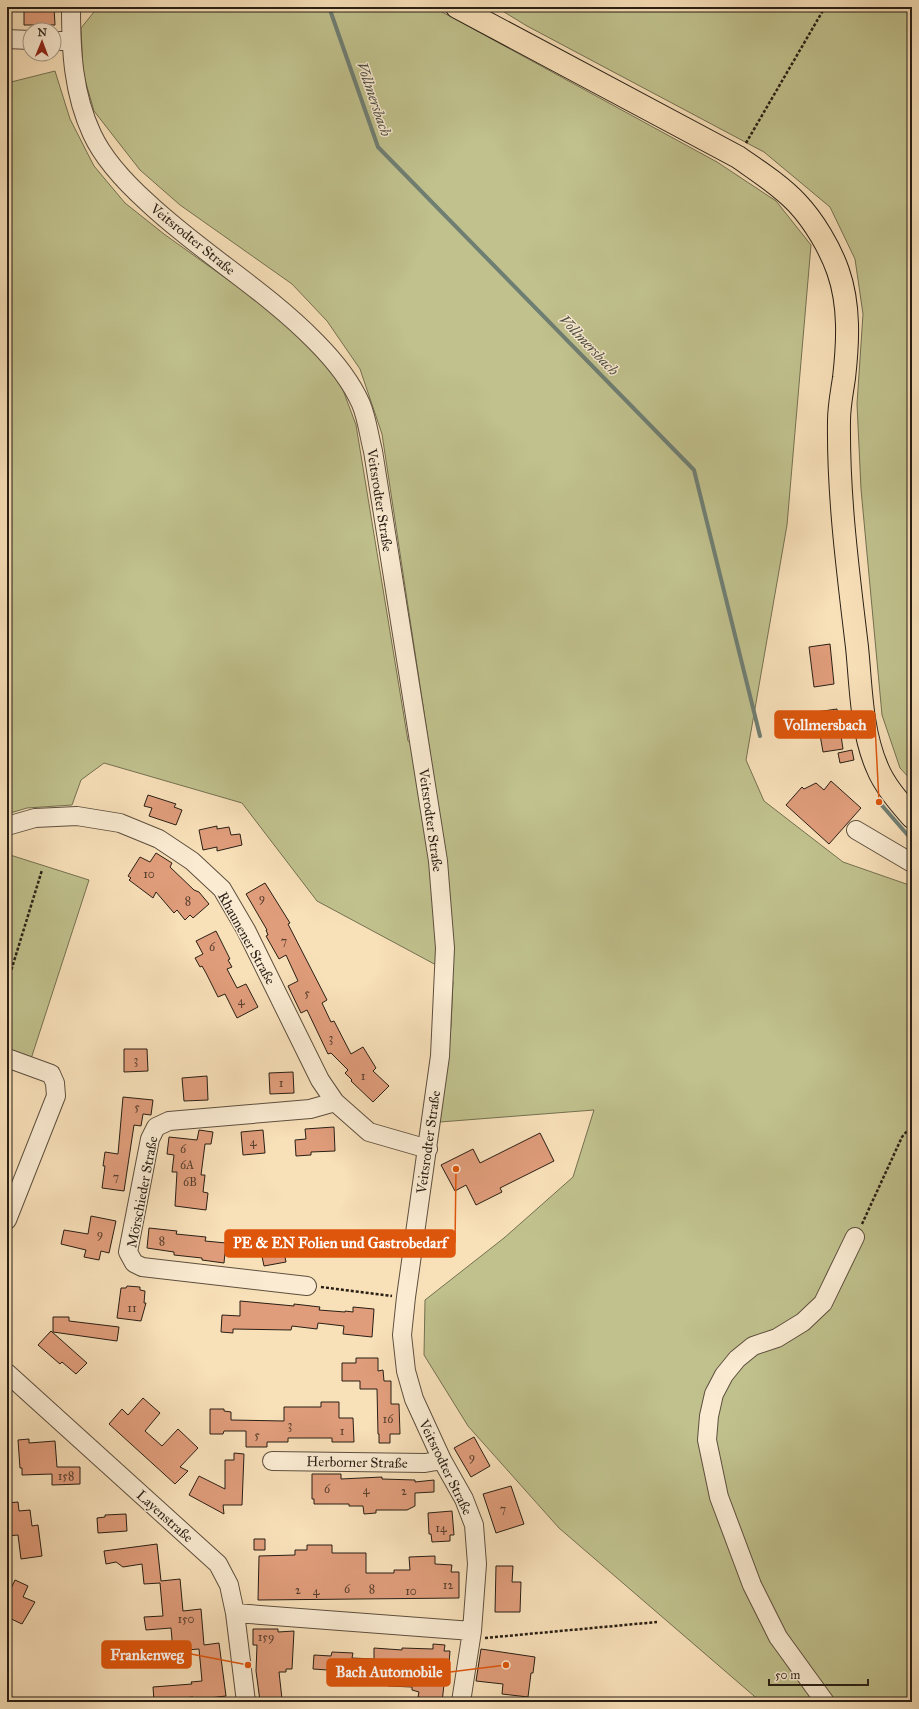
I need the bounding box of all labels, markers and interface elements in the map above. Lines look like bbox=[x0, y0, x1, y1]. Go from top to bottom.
north arrow bbox=[22, 22, 62, 62]
text: N bbox=[37, 26, 48, 39]
water label: Vollmersbach bbox=[353, 59, 395, 139]
street label: Veitsrodter Straße bbox=[146, 199, 239, 279]
water label: Vollmersbach bbox=[556, 311, 623, 380]
street label: Veitsrodter Straße bbox=[363, 446, 396, 553]
callout: Vollmersbach bbox=[775, 711, 875, 738]
text: Vollmersbach bbox=[782, 716, 867, 734]
street label: Veitsrodter Straße bbox=[415, 766, 446, 873]
house number: 10 bbox=[143, 867, 155, 881]
street label: Rhaunener Straße bbox=[214, 889, 279, 988]
house number: 9 bbox=[259, 891, 265, 905]
house number: 8 bbox=[185, 894, 191, 908]
house number: 7 bbox=[281, 934, 287, 948]
house number: 6 bbox=[209, 940, 216, 954]
house number: 5 bbox=[304, 986, 310, 1000]
house number: 4 bbox=[238, 994, 245, 1008]
house number: 3 bbox=[329, 1031, 334, 1045]
house number: 3 bbox=[134, 1053, 139, 1067]
house number: 1 bbox=[361, 1069, 366, 1083]
house number: 1 bbox=[279, 1076, 284, 1090]
street label: Veitsrodter Straße bbox=[413, 1089, 444, 1196]
house number: 5 bbox=[134, 1100, 140, 1114]
street label: Mörschieder Straße bbox=[123, 1135, 162, 1249]
house number: 4 bbox=[250, 1135, 257, 1149]
house number: 6 bbox=[180, 1142, 187, 1156]
house number: 6A bbox=[180, 1158, 194, 1172]
house number: 7 bbox=[113, 1170, 119, 1184]
house number: 6B bbox=[183, 1175, 197, 1189]
house number: 9 bbox=[97, 1227, 103, 1241]
callout: PE & EN Folien und Gastrobedarf bbox=[225, 1230, 455, 1257]
house number: 8 bbox=[159, 1234, 165, 1248]
text: PE & EN Folien und Gastrobedarf bbox=[233, 1234, 450, 1252]
house number: 11 bbox=[127, 1301, 137, 1315]
house number: 16 bbox=[383, 1412, 394, 1426]
street label: Veitsrodter Straße bbox=[415, 1416, 476, 1518]
house number: 3 bbox=[288, 1418, 293, 1432]
house number: 1 bbox=[340, 1424, 345, 1438]
house number: 5 bbox=[254, 1428, 260, 1442]
house number: 9 bbox=[469, 1450, 475, 1464]
street label: Herborner Straße bbox=[306, 1453, 408, 1472]
house number: 158 bbox=[58, 1469, 74, 1483]
house number: 6 bbox=[324, 1482, 331, 1496]
house number: 4 bbox=[363, 1483, 370, 1497]
house number: 2 bbox=[401, 1484, 407, 1498]
street label: Layenstraße bbox=[133, 1487, 197, 1546]
house number: 7 bbox=[500, 1502, 506, 1516]
house number: 14 bbox=[435, 1521, 447, 1535]
house number: 12 bbox=[443, 1578, 453, 1592]
house number: 6 bbox=[344, 1582, 351, 1596]
house number: 8 bbox=[369, 1582, 375, 1596]
house number: 2 bbox=[295, 1583, 301, 1597]
house number: 4 bbox=[313, 1584, 320, 1598]
house number: 10 bbox=[405, 1584, 417, 1598]
house number: 150 bbox=[177, 1612, 195, 1626]
house number: 159 bbox=[258, 1630, 274, 1644]
callout: Frankenweg bbox=[102, 1641, 191, 1668]
text: Frankenweg bbox=[110, 1646, 185, 1665]
callout: Bach Automobile bbox=[327, 1659, 450, 1686]
scale bar bbox=[769, 1661, 868, 1687]
text: Bach Automobile bbox=[336, 1663, 443, 1681]
text: 50 m bbox=[775, 1668, 800, 1682]

